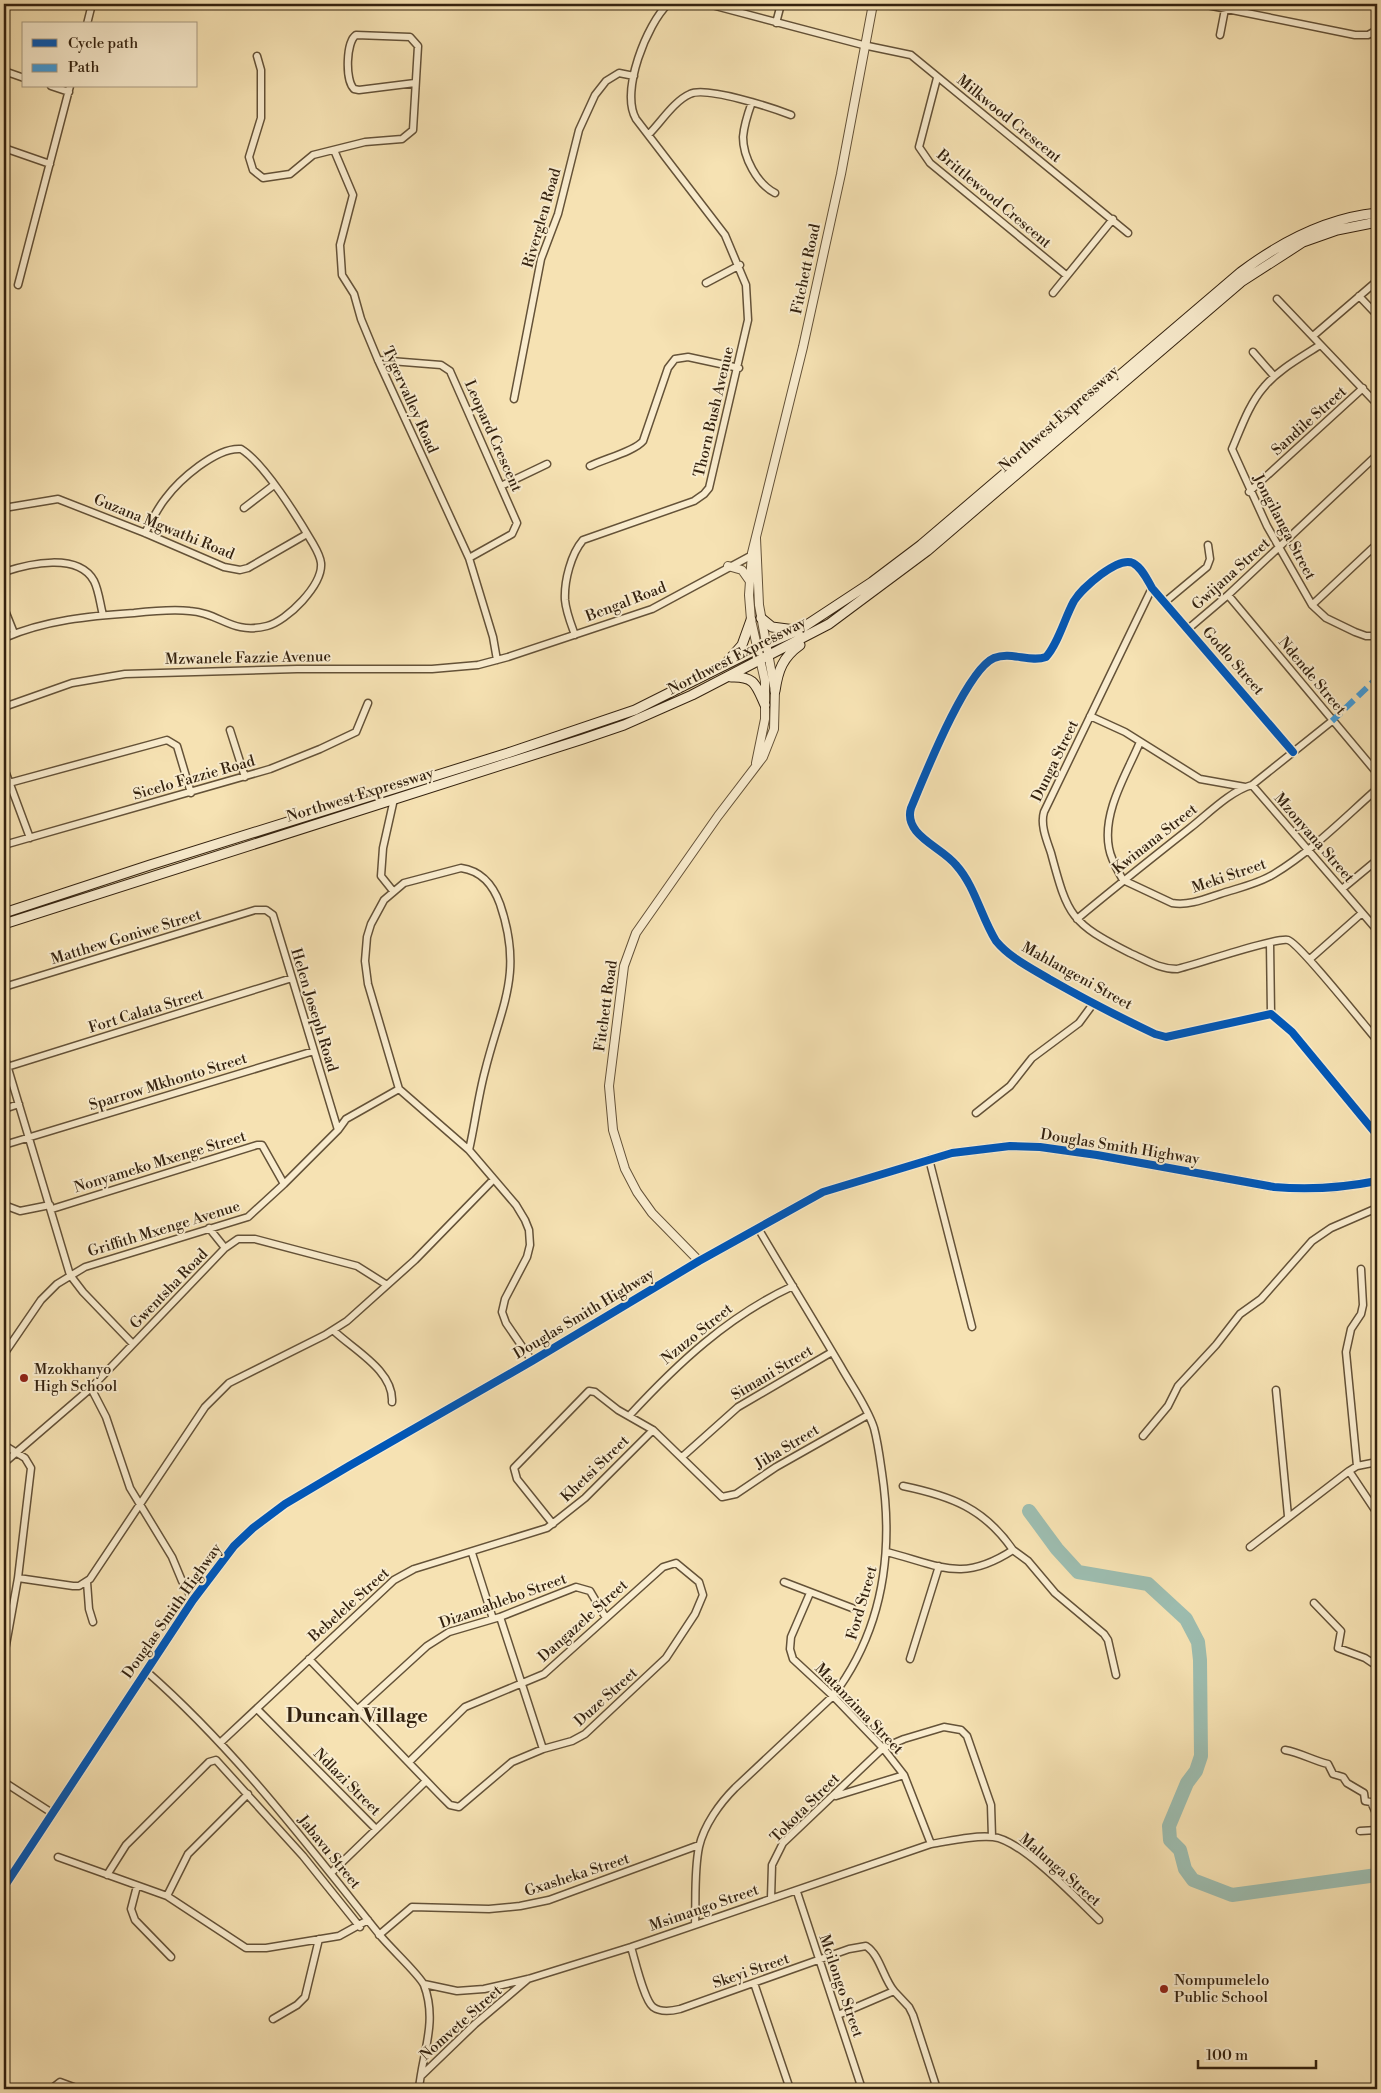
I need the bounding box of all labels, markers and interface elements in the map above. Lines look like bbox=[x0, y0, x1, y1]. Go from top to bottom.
legend bbox=[22, 22, 198, 88]
text: Cycle path bbox=[68, 34, 138, 53]
text: Path bbox=[68, 58, 100, 77]
street label: Milkwood Crescent bbox=[953, 71, 1066, 168]
street label: Brittlewood Crescent bbox=[932, 145, 1056, 253]
street label: Riverglen Road bbox=[519, 165, 565, 270]
street label: Fitchett Road bbox=[787, 222, 825, 316]
street label: Tygervalley Road bbox=[378, 344, 442, 457]
street label: Thorn Bush Avenue bbox=[690, 345, 738, 479]
street label: Northwest Expressway bbox=[995, 361, 1123, 476]
street label: Leopard Crescent bbox=[460, 377, 526, 495]
street label: Sandile Street bbox=[1268, 382, 1351, 460]
street label: Jongilanga Street bbox=[1248, 470, 1320, 584]
street label: Guzana Mgwathi Road bbox=[91, 490, 238, 564]
street label: Gwijana Street bbox=[1188, 533, 1275, 614]
street label: Bengal Road bbox=[582, 578, 669, 626]
street label: Northwest Expressway bbox=[665, 613, 810, 699]
street label: Godlo Street bbox=[1198, 623, 1268, 700]
street label: Ndende Street bbox=[1274, 633, 1351, 719]
street label: Mzwanele Fazzie Avenue bbox=[165, 647, 331, 669]
street label: Dunga Street bbox=[1027, 717, 1083, 805]
street label: Sicelo Fazzie Road bbox=[131, 751, 258, 804]
street label: Northwest Expressway bbox=[284, 763, 436, 826]
street label: Mzonyana Street bbox=[1270, 789, 1359, 887]
street label: Kwinana Street bbox=[1109, 799, 1202, 878]
street label: Meki Street bbox=[1189, 854, 1269, 898]
street label: Matthew Goniwe Street bbox=[48, 905, 204, 969]
street label: Mahlangeni Street bbox=[1018, 938, 1136, 1015]
street label: Helen Joseph Road bbox=[286, 946, 342, 1074]
street label: Fitchett Road bbox=[590, 959, 622, 1053]
street label: Fort Calata Street bbox=[86, 984, 207, 1038]
street label: Sparrow Mkhonto Street bbox=[87, 1049, 250, 1115]
street label: Douglas Smith Highway bbox=[1039, 1125, 1202, 1169]
street label: Nonyameko Mxenge Street bbox=[72, 1127, 249, 1197]
street label: Griffith Mxenge Avenue bbox=[86, 1197, 242, 1261]
street label: Gwentsha Road bbox=[126, 1245, 212, 1333]
street label: Douglas Smith Highway bbox=[510, 1264, 658, 1364]
street label: Nzuzo Street bbox=[657, 1299, 737, 1369]
street label: Simani Street bbox=[728, 1341, 817, 1405]
place label: Mzokhanyo High School bbox=[34, 1360, 118, 1396]
marker: Mzokhanyo High School bbox=[18, 1372, 30, 1384]
street label: Jiba Street bbox=[750, 1420, 823, 1474]
street label: Khetsi Street bbox=[557, 1431, 634, 1506]
street label: Douglas Smith Highway bbox=[118, 1539, 226, 1682]
street label: Bebelele Street bbox=[304, 1563, 394, 1647]
street label: Ford Street bbox=[842, 1563, 882, 1642]
street label: Dizamahlebo Street bbox=[437, 1569, 570, 1633]
street label: Dangazele Street bbox=[534, 1575, 632, 1666]
street label: Matanzima Street bbox=[811, 1659, 908, 1759]
street label: Duze Street bbox=[570, 1663, 642, 1730]
district label: Duncan Village bbox=[286, 1704, 428, 1729]
street label: Ndlazi Street bbox=[309, 1744, 385, 1820]
street label: Tokota Street bbox=[766, 1769, 844, 1847]
street label: Jabavu Street bbox=[293, 1810, 365, 1893]
street label: Malunga Street bbox=[1015, 1829, 1105, 1911]
street label: Gxasheka Street bbox=[522, 1849, 633, 1901]
street label: Msimango Street bbox=[647, 1880, 762, 1936]
street label: Mcilongo Street bbox=[814, 1932, 868, 2041]
street label: Skeyi Street bbox=[710, 1949, 793, 1993]
place label: Nompumelelo Public School bbox=[1174, 1971, 1269, 2007]
street label: Nomvete Street bbox=[416, 1981, 506, 2065]
marker: Nompumelelo Public School bbox=[1158, 1983, 1170, 1995]
scale bar bbox=[1198, 2038, 1316, 2070]
text: 100 m bbox=[1206, 2046, 1248, 2065]

